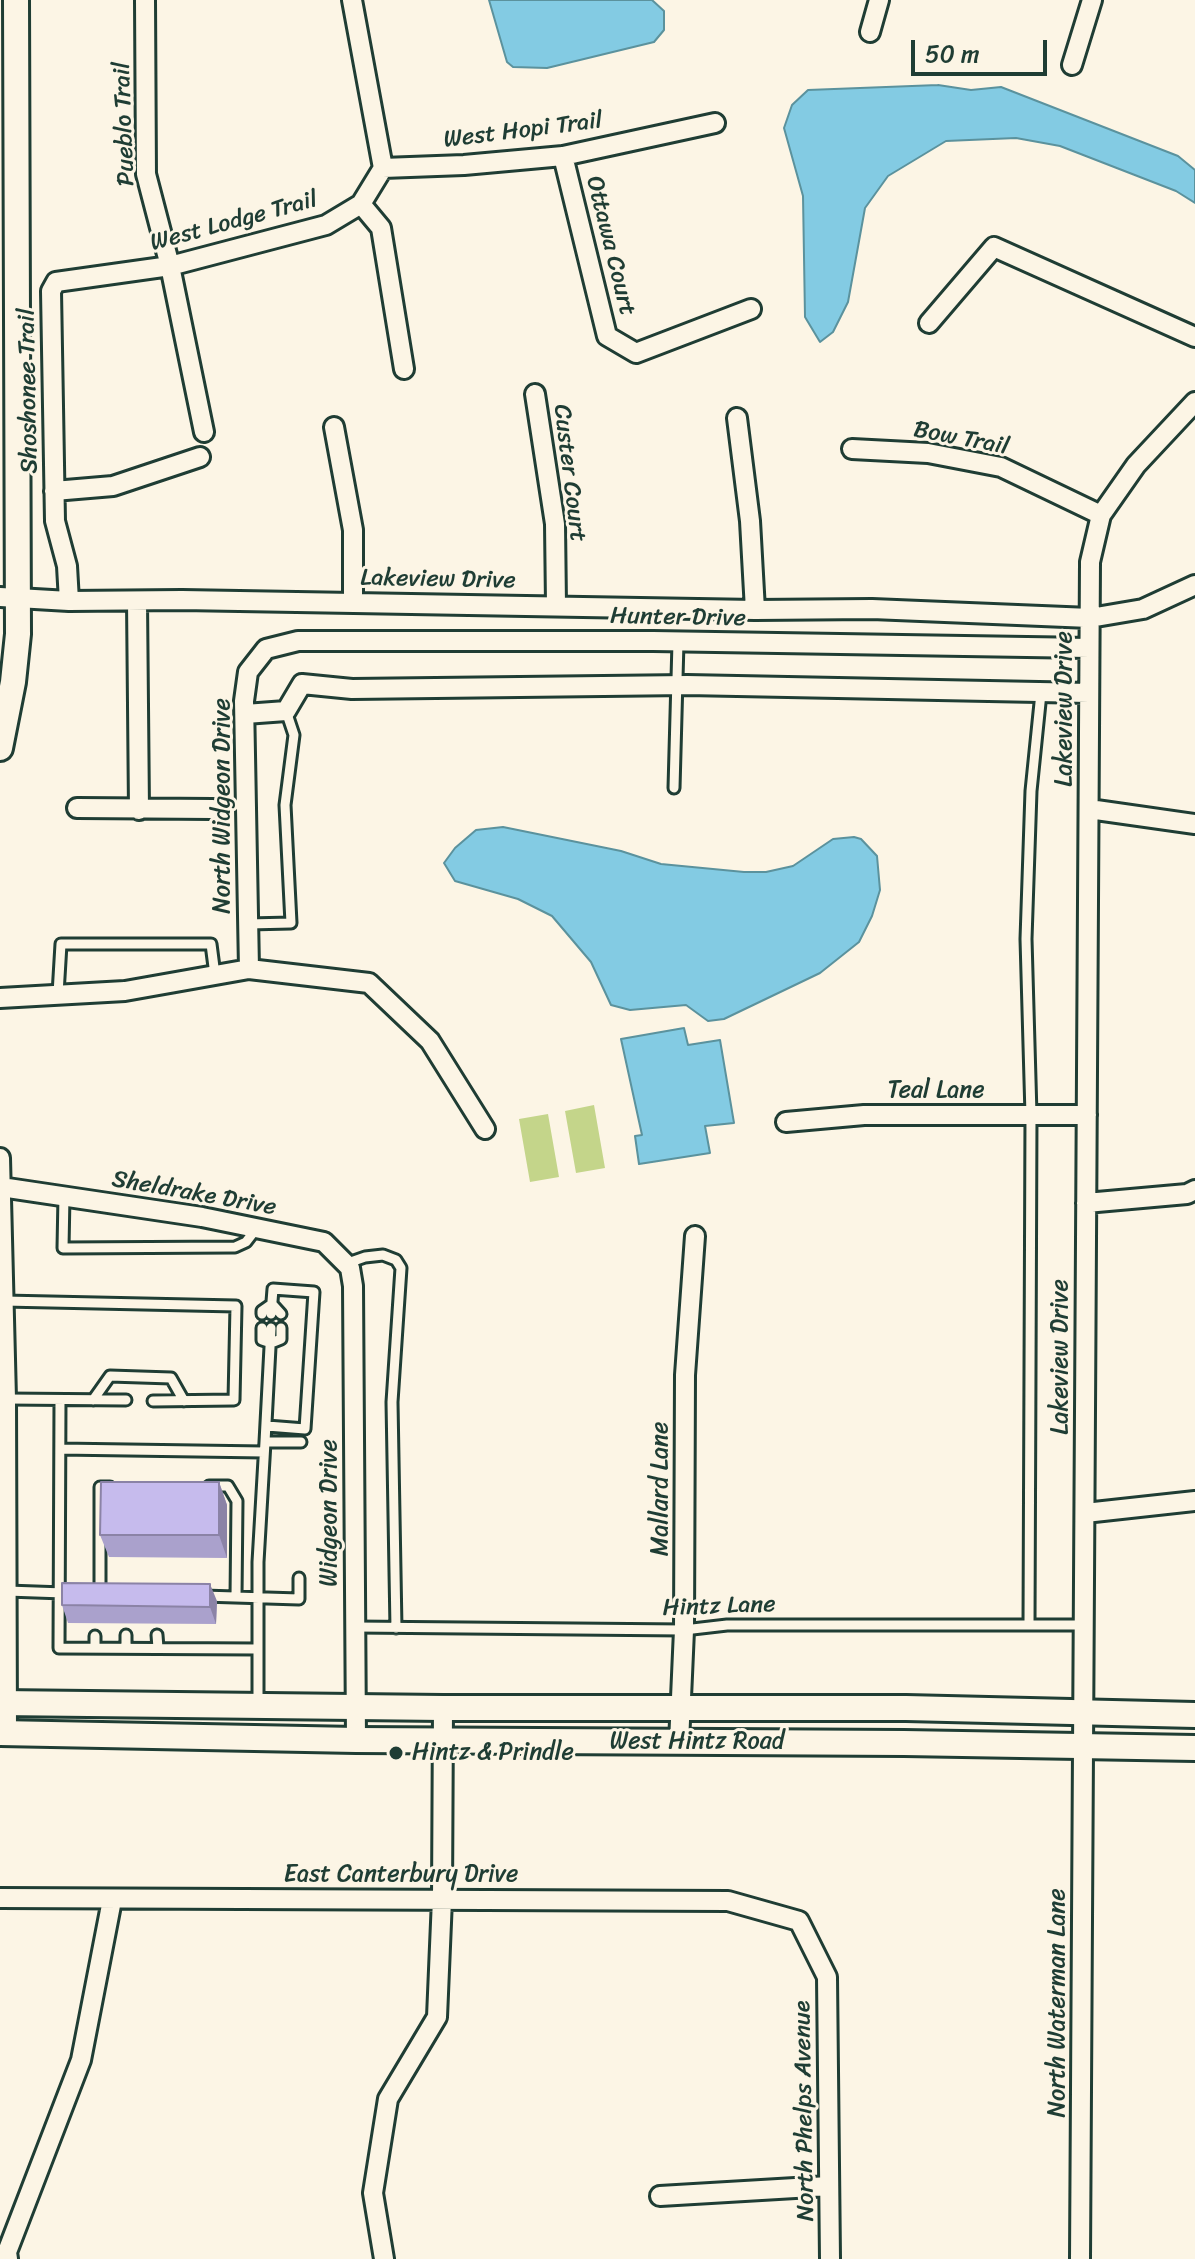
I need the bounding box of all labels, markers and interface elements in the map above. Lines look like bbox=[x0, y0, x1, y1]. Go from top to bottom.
scale bar bbox=[915, 24, 1051, 74]
text: 50 m bbox=[925, 33, 980, 75]
street label: Pueblo Trail bbox=[108, 61, 142, 187]
street label: West Hopi Trail bbox=[442, 107, 604, 155]
street label: Ottawa Court bbox=[579, 173, 641, 319]
street label: West Lodge Trail bbox=[147, 186, 321, 258]
street label: Shoshonee Trail bbox=[13, 308, 45, 474]
street label: Custer Court bbox=[546, 403, 592, 543]
street label: Bow Trail bbox=[911, 416, 1011, 462]
street label: Lakeview Drive bbox=[360, 564, 516, 596]
street label: Hunter Drive bbox=[610, 602, 746, 634]
street label: Lakeview Drive bbox=[1051, 631, 1079, 787]
street label: North Widgeon Drive bbox=[209, 698, 237, 914]
street label: Teal Lane bbox=[887, 1077, 985, 1105]
street label: Sheldrake Drive bbox=[110, 1165, 278, 1223]
street label: Lakeview Drive bbox=[1047, 1279, 1075, 1435]
street label: Mallard Lane bbox=[647, 1422, 675, 1556]
street label: Widgeon Drive bbox=[316, 1439, 344, 1587]
street label: Hintz Lane bbox=[662, 1591, 776, 1623]
street label: West Hintz Road bbox=[610, 1728, 784, 1756]
place label: Hintz & Prindle bbox=[412, 1739, 574, 1767]
marker: Hintz & Prindle bbox=[387, 1744, 405, 1762]
street label: East Canterbury Drive bbox=[284, 1861, 518, 1889]
street label: North Waterman Lane bbox=[1044, 1888, 1072, 2118]
street label: North Phelps Avenue bbox=[789, 2000, 821, 2222]

